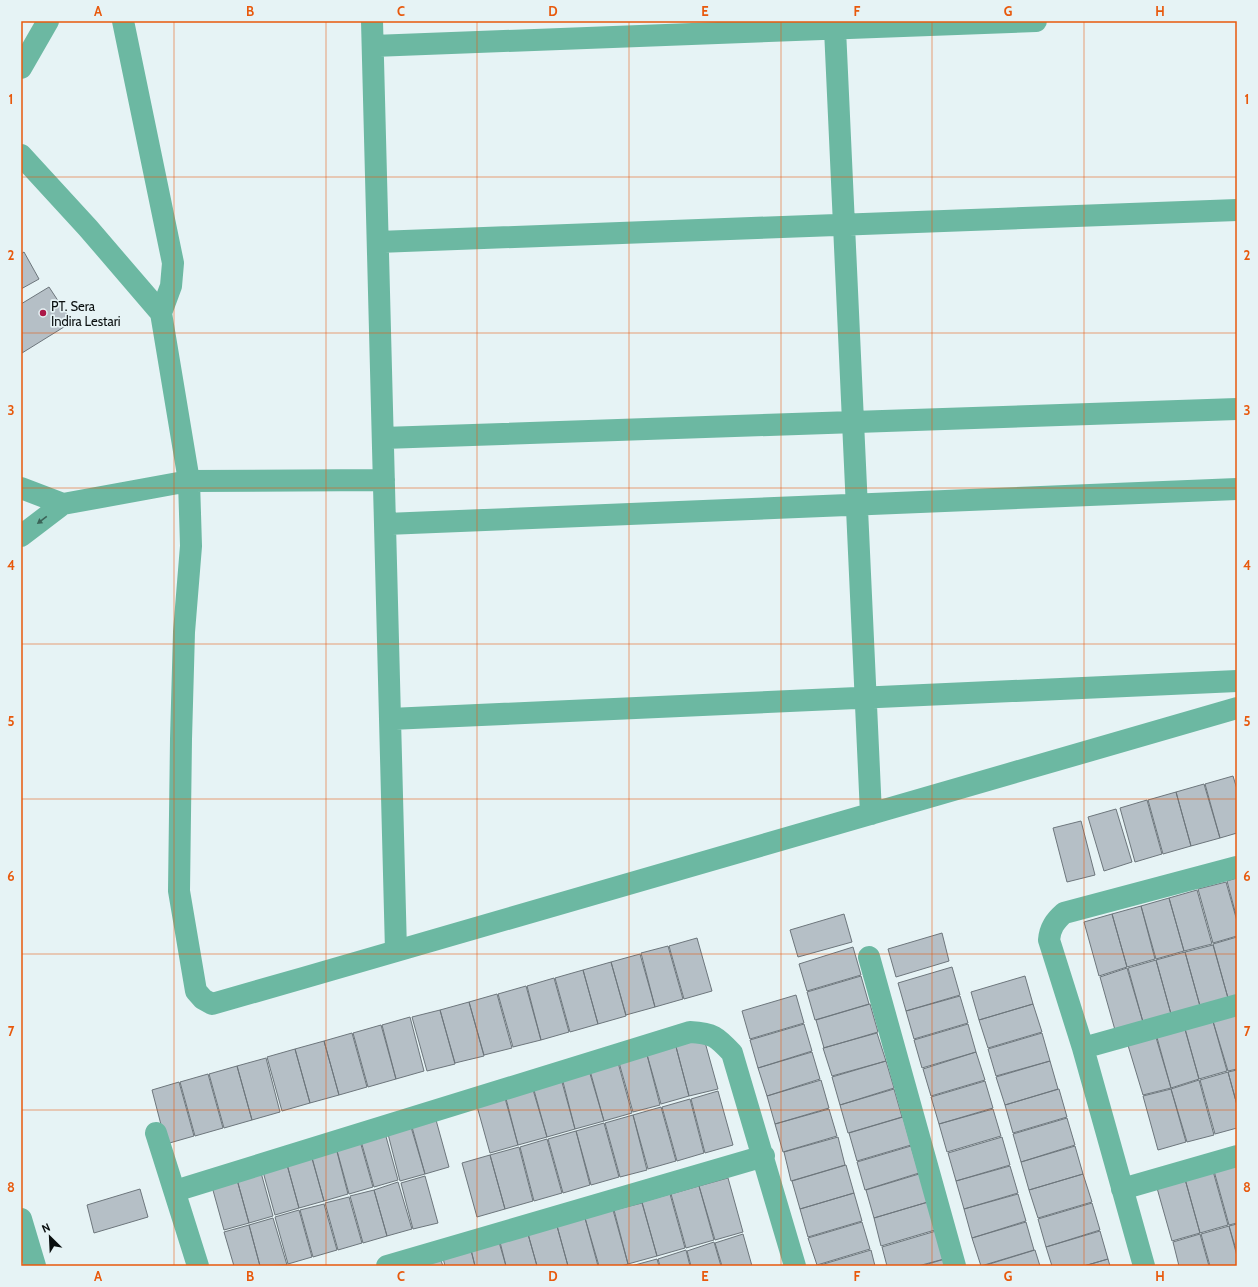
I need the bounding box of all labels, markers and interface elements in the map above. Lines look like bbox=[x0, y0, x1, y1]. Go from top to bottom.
text: A bbox=[94, 3, 103, 19]
text: B bbox=[246, 3, 254, 19]
text: C bbox=[397, 3, 405, 19]
text: D bbox=[548, 3, 558, 19]
text: E bbox=[701, 3, 709, 19]
text: F bbox=[854, 3, 861, 19]
text: G bbox=[1004, 3, 1013, 19]
text: H bbox=[1155, 3, 1165, 19]
text: 1 bbox=[9, 91, 13, 107]
text: 1 bbox=[1245, 91, 1249, 107]
text: 2 bbox=[8, 247, 15, 263]
text: 2 bbox=[1244, 247, 1251, 263]
place label: PT. Sera Indira Lestari bbox=[51, 298, 121, 329]
marker: PT. Sera Indira Lestari bbox=[38, 308, 48, 318]
text: 3 bbox=[7, 402, 15, 418]
text: 3 bbox=[1243, 402, 1251, 418]
one-way arrow bbox=[37, 516, 47, 524]
text: 4 bbox=[7, 557, 15, 573]
text: 4 bbox=[1243, 557, 1251, 573]
text: 5 bbox=[8, 713, 15, 729]
text: 5 bbox=[1244, 713, 1251, 729]
text: 6 bbox=[7, 868, 15, 884]
text: 6 bbox=[1243, 868, 1251, 884]
text: 7 bbox=[8, 1023, 15, 1039]
text: 7 bbox=[1244, 1023, 1251, 1039]
text: 8 bbox=[7, 1179, 15, 1195]
text: 8 bbox=[1243, 1179, 1251, 1195]
north arrow bbox=[30, 1217, 70, 1257]
text: N bbox=[40, 1220, 52, 1236]
text: A bbox=[94, 1268, 103, 1284]
text: B bbox=[246, 1268, 254, 1284]
text: C bbox=[397, 1268, 405, 1284]
text: D bbox=[548, 1268, 558, 1284]
text: E bbox=[701, 1268, 709, 1284]
text: F bbox=[854, 1268, 861, 1284]
text: G bbox=[1004, 1268, 1013, 1284]
text: H bbox=[1155, 1268, 1165, 1284]

